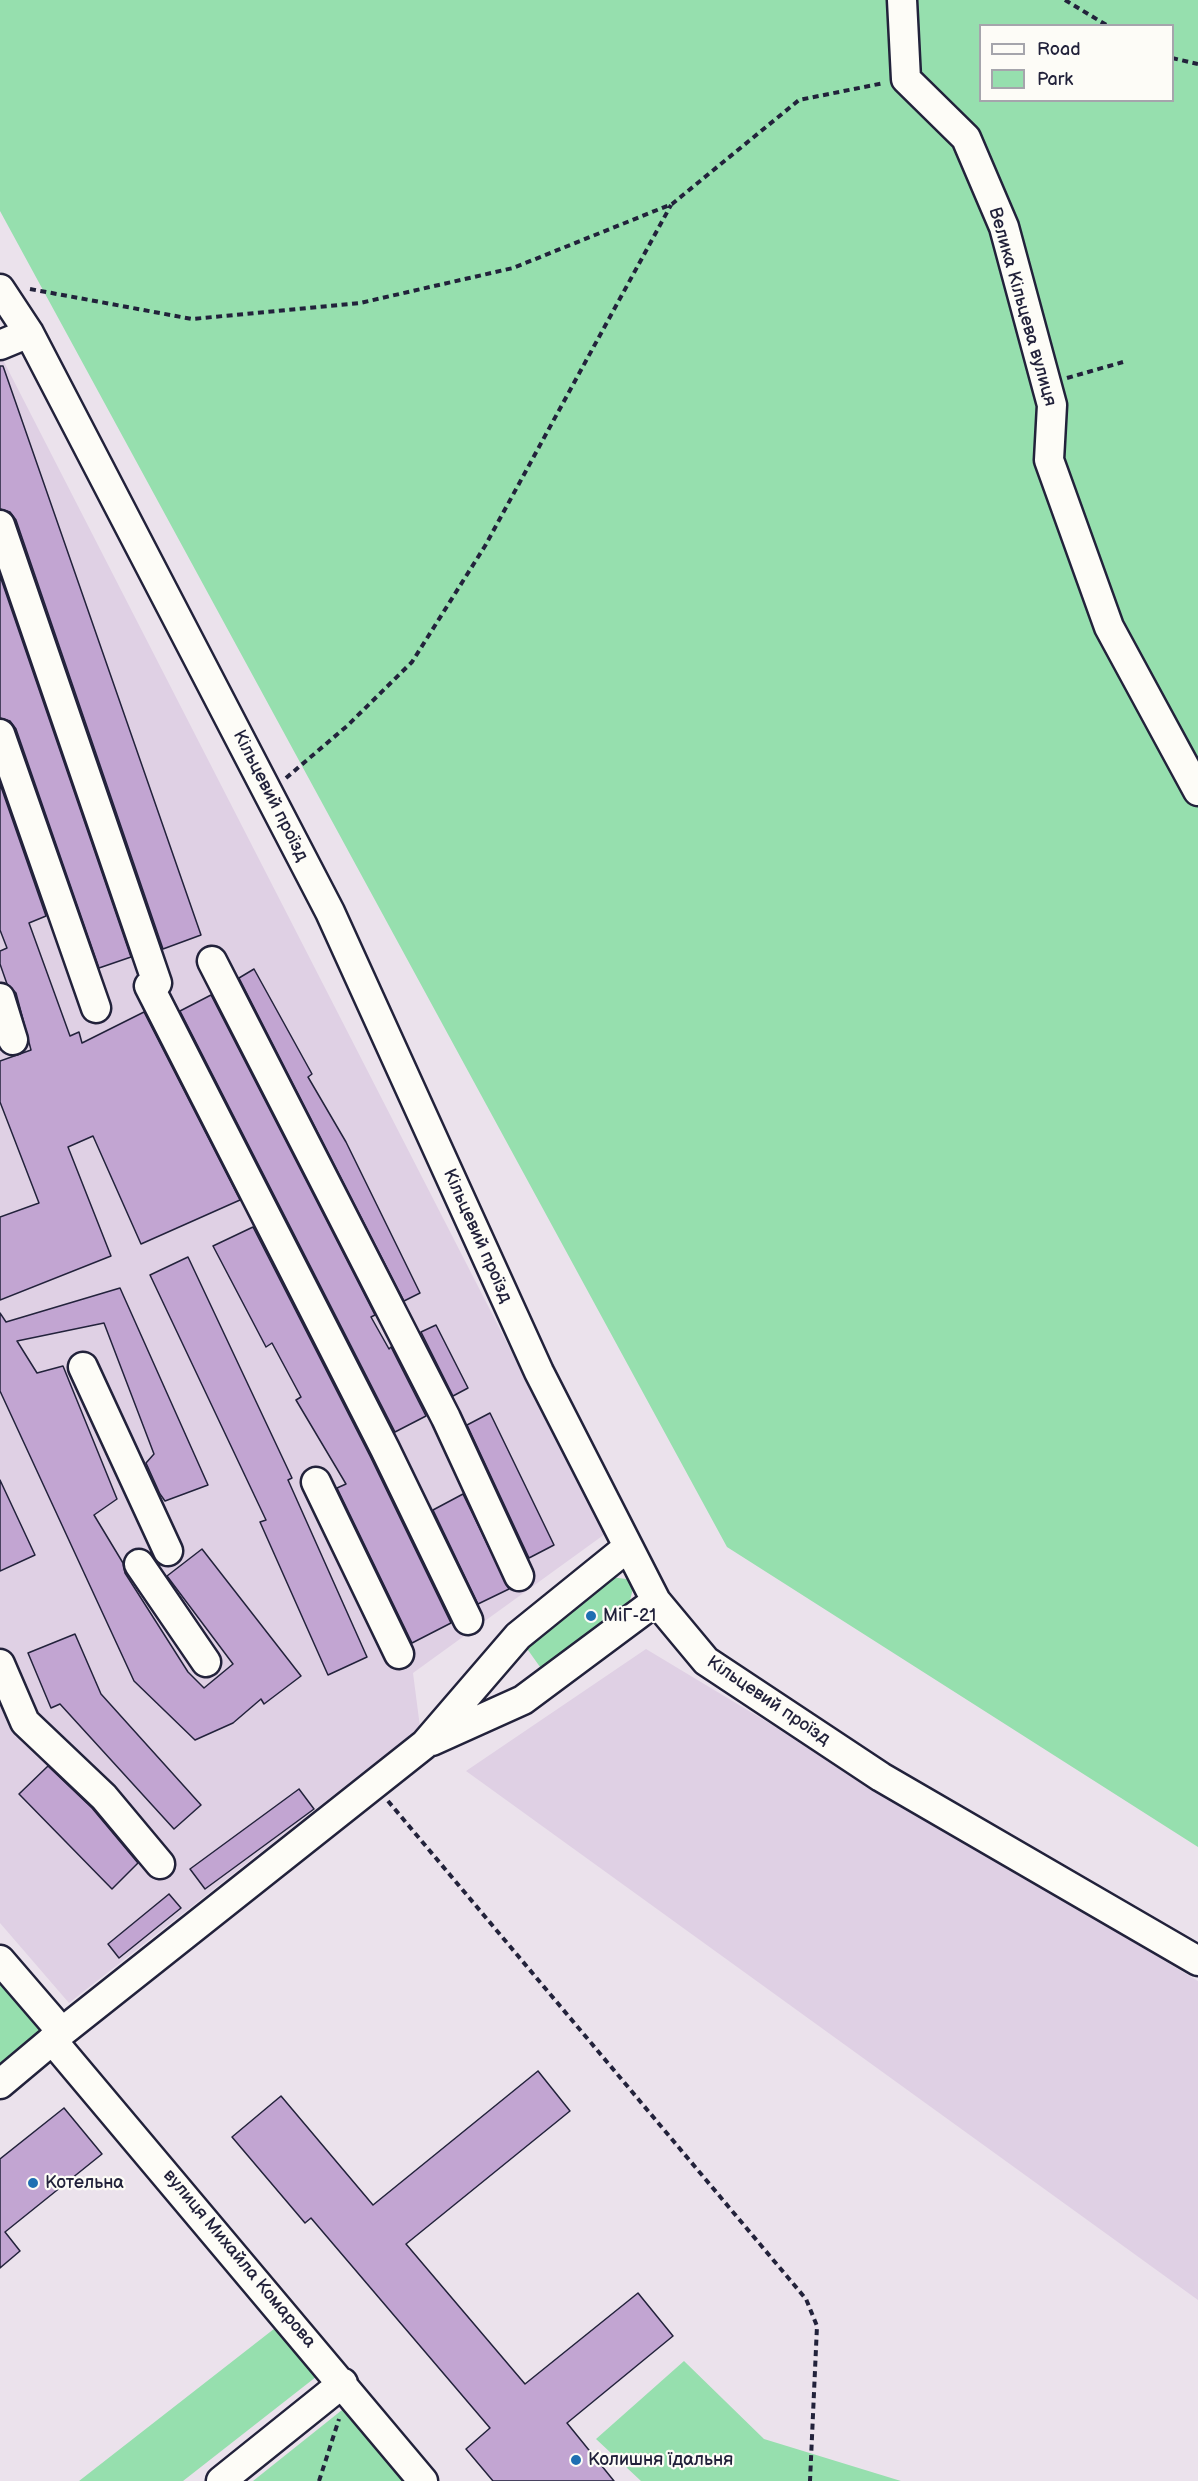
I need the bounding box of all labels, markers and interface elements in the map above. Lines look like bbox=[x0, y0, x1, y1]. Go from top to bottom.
legend bbox=[979, 24, 1174, 102]
text: Road bbox=[1037, 39, 1081, 60]
text: Park bbox=[1037, 69, 1073, 90]
street label: Велика Кільцева вулиця bbox=[983, 205, 1061, 409]
street label: Кільцевий проїзд bbox=[228, 727, 312, 865]
street label: Кільцевий проїзд bbox=[438, 1166, 516, 1306]
place label: МіГ-21 bbox=[603, 1605, 656, 1627]
marker: МіГ-21 bbox=[584, 1609, 598, 1623]
street label: Кільцевий проїзд bbox=[702, 1652, 834, 1750]
street label: вулиця Михайла Комарова bbox=[158, 2165, 320, 2353]
place label: Котельна bbox=[45, 2172, 124, 2194]
marker: Котельна bbox=[26, 2176, 40, 2190]
place label: Колишня їдальня bbox=[588, 2449, 733, 2471]
marker: Колишня їдальня bbox=[569, 2453, 583, 2467]

